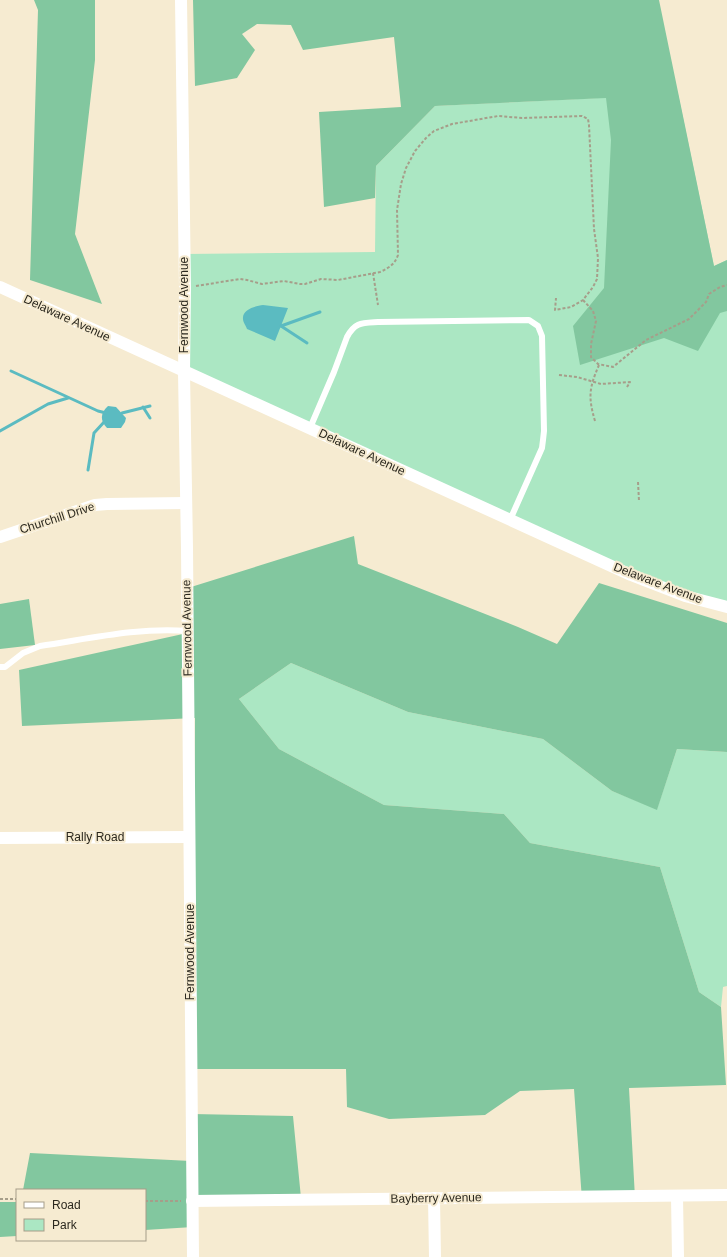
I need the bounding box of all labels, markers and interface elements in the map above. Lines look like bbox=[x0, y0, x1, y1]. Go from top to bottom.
street label: Fernwood Avenue bbox=[177, 256, 191, 353]
street label: Delaware Avenue bbox=[22, 292, 113, 344]
street label: Delaware Avenue bbox=[317, 426, 408, 478]
street label: Churchill Drive bbox=[18, 499, 97, 537]
street label: Delaware Avenue bbox=[612, 560, 705, 606]
street label: Fernwood Avenue bbox=[179, 579, 195, 676]
street label: Rally Road bbox=[66, 830, 124, 844]
street label: Fernwood Avenue bbox=[183, 903, 197, 1000]
legend bbox=[16, 1189, 146, 1241]
street label: Bayberry Avenue bbox=[390, 1190, 482, 1206]
text: Road bbox=[52, 1198, 81, 1212]
text: Park bbox=[52, 1218, 78, 1232]

